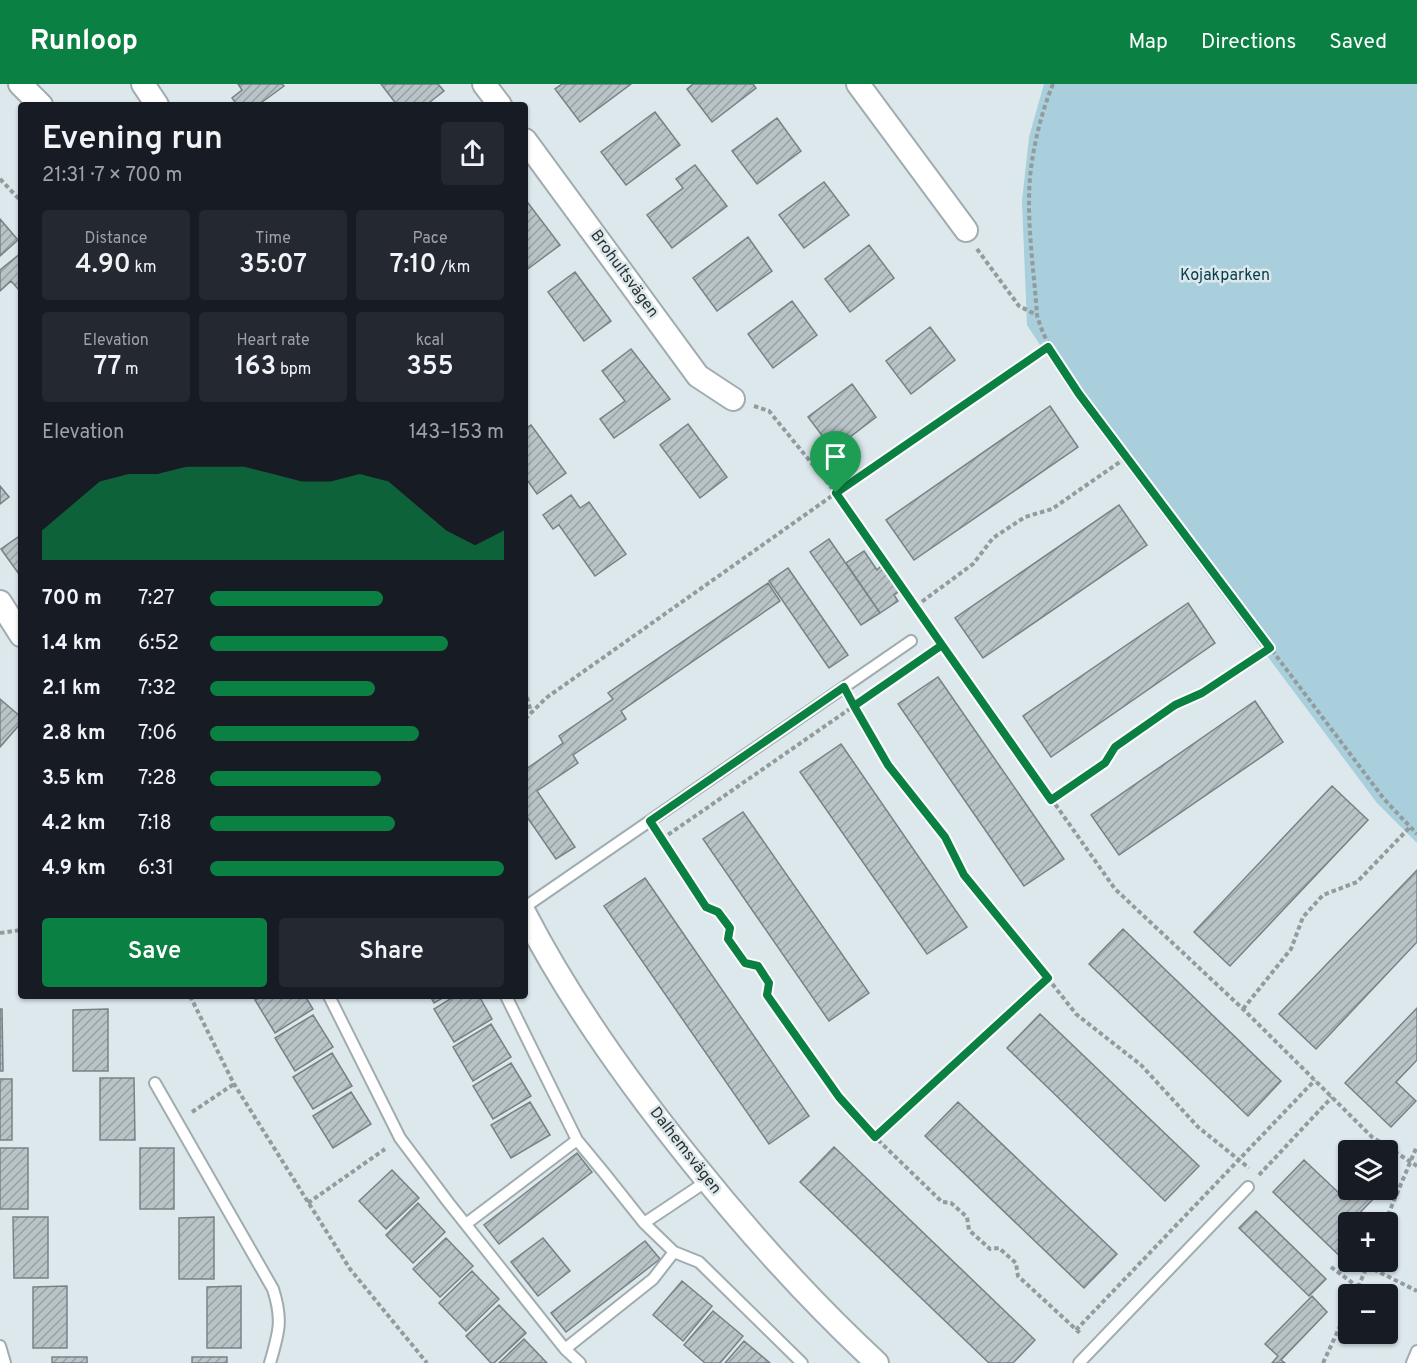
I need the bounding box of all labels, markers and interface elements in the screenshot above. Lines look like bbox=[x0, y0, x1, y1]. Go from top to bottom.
text: Runloop bbox=[30, 24, 138, 60]
text: Map bbox=[1128, 29, 1168, 56]
text: Directions bbox=[1201, 29, 1296, 56]
text: Saved bbox=[1329, 29, 1387, 56]
text: Evening run bbox=[42, 119, 223, 161]
button: share bbox=[441, 122, 504, 185]
text: 21:31 · 7 × 700 m bbox=[42, 163, 182, 189]
street label: Brohultsvägen bbox=[585, 226, 663, 322]
text: Distance bbox=[85, 229, 147, 249]
text: Time bbox=[255, 229, 291, 249]
text: Pace bbox=[412, 229, 448, 249]
text: 4.90 bbox=[75, 249, 131, 282]
text: 35:07 bbox=[239, 249, 307, 282]
text: 7:10 bbox=[390, 249, 437, 282]
text: km bbox=[131, 258, 157, 278]
text: /km bbox=[437, 258, 470, 278]
park label: Kojakparken bbox=[1180, 266, 1270, 286]
text: Elevation bbox=[83, 331, 149, 351]
text: Heart rate bbox=[236, 331, 310, 351]
text: kcal bbox=[416, 331, 444, 351]
text: 77 bbox=[93, 351, 121, 384]
text: 163 bbox=[235, 351, 276, 384]
text: 355 bbox=[406, 351, 454, 384]
text: m bbox=[121, 360, 139, 380]
text: bpm bbox=[276, 360, 311, 380]
text: Elevation bbox=[42, 420, 124, 446]
text: 143–153 m bbox=[409, 420, 504, 446]
pin bbox=[810, 431, 861, 493]
icon: arrive bbox=[819, 440, 852, 473]
text: 700 m bbox=[42, 586, 102, 612]
text: 7:27 bbox=[138, 586, 175, 612]
text: 1.4 km bbox=[42, 631, 102, 657]
text: 6:52 bbox=[138, 631, 179, 657]
text: 2.1 km bbox=[42, 676, 101, 702]
text: 7:32 bbox=[138, 676, 176, 702]
text: 2.8 km bbox=[42, 721, 105, 747]
text: 7:06 bbox=[138, 721, 177, 747]
text: 3.5 km bbox=[42, 766, 104, 792]
text: 7:28 bbox=[138, 766, 177, 792]
text: 4.2 km bbox=[42, 811, 106, 837]
text: 7:18 bbox=[138, 811, 172, 837]
text: 4.9 km bbox=[42, 856, 106, 882]
text: 6:31 bbox=[138, 856, 174, 882]
button: Save bbox=[42, 918, 267, 987]
button: Share bbox=[279, 918, 504, 987]
street label: Dalhemsvägen bbox=[645, 1103, 725, 1199]
map controls bbox=[1338, 1140, 1398, 1344]
button: layers bbox=[1338, 1140, 1398, 1200]
button: + bbox=[1338, 1212, 1398, 1272]
button: − bbox=[1338, 1284, 1398, 1344]

